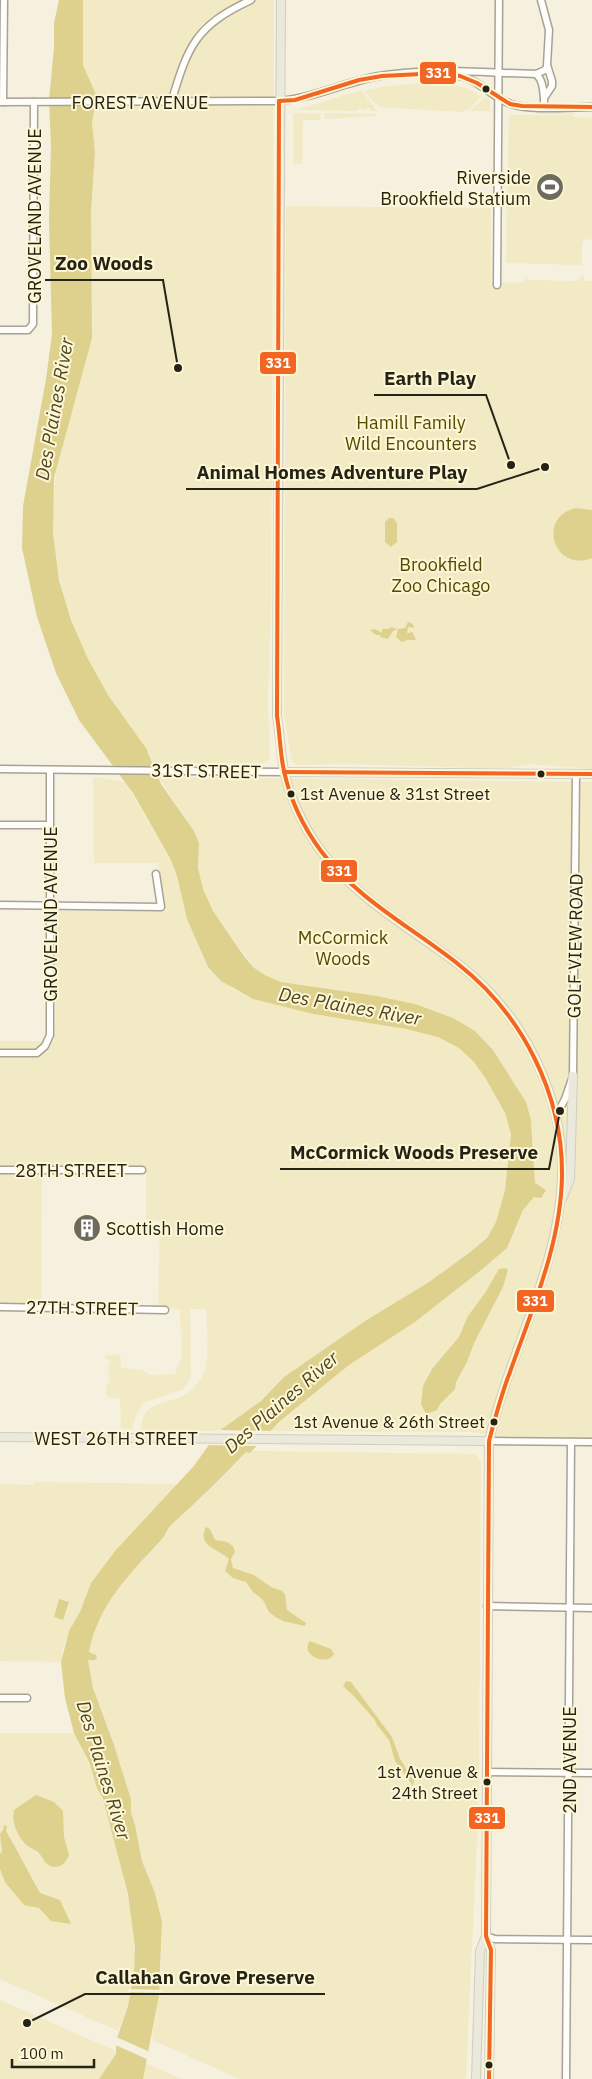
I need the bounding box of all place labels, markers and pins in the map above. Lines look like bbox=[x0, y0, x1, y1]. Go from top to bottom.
unlabelled marker bbox=[481, 84, 491, 94]
place label: Riverside Brookfield Statium bbox=[380, 166, 531, 210]
sports icon: Riverside Brookfield Statium bbox=[535, 172, 565, 202]
callout: Zoo Woods bbox=[45, 246, 163, 280]
callout: Earth Play bbox=[374, 361, 486, 395]
callout: Animal Homes Adventure Play bbox=[186, 455, 477, 489]
unlabelled marker bbox=[536, 769, 546, 779]
place label: 1st Avenue & 31st Street bbox=[300, 783, 490, 805]
marker: 1st Avenue & 31st Street bbox=[286, 789, 296, 799]
callout: McCormick Woods Preserve bbox=[280, 1135, 549, 1169]
building icon: Scottish Home bbox=[72, 1213, 102, 1243]
place label: Scottish Home bbox=[106, 1217, 224, 1240]
place label: 1st Avenue & 26th Street bbox=[293, 1411, 485, 1433]
marker: 1st Avenue & 26th Street bbox=[489, 1417, 499, 1427]
place label: 1st Avenue & 24th Street bbox=[377, 1761, 478, 1804]
marker: 1st Avenue & 24th Street bbox=[482, 1777, 492, 1787]
callout: Callahan Grove Preserve bbox=[85, 1960, 325, 1994]
unlabelled marker bbox=[484, 2060, 494, 2070]

